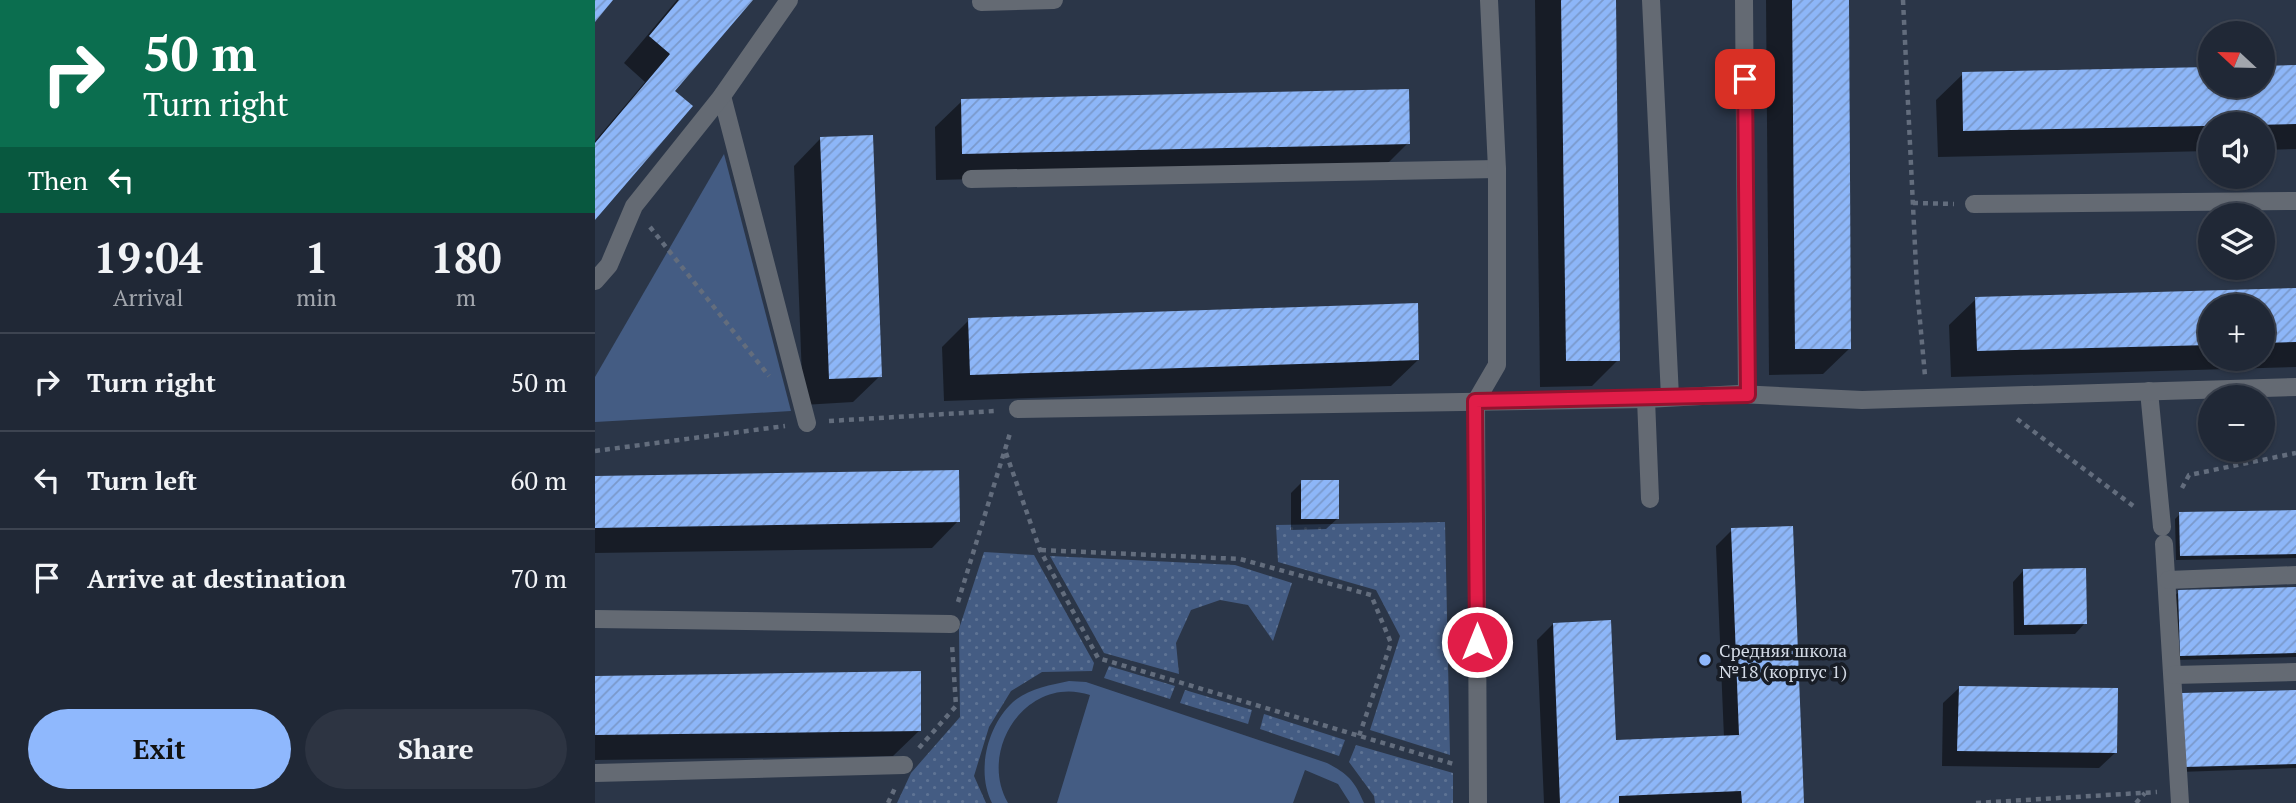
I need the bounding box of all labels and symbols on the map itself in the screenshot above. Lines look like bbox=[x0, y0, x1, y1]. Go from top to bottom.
north arrow bbox=[2198, 21, 2275, 98]
pin bbox=[1715, 49, 1775, 109]
position arrow bbox=[1440, 605, 1514, 679]
place label: Средняя школа №18 (корпус 1) bbox=[1719, 638, 1847, 683]
marker: Средняя школа №18 (корпус 1) bbox=[1697, 652, 1713, 668]

